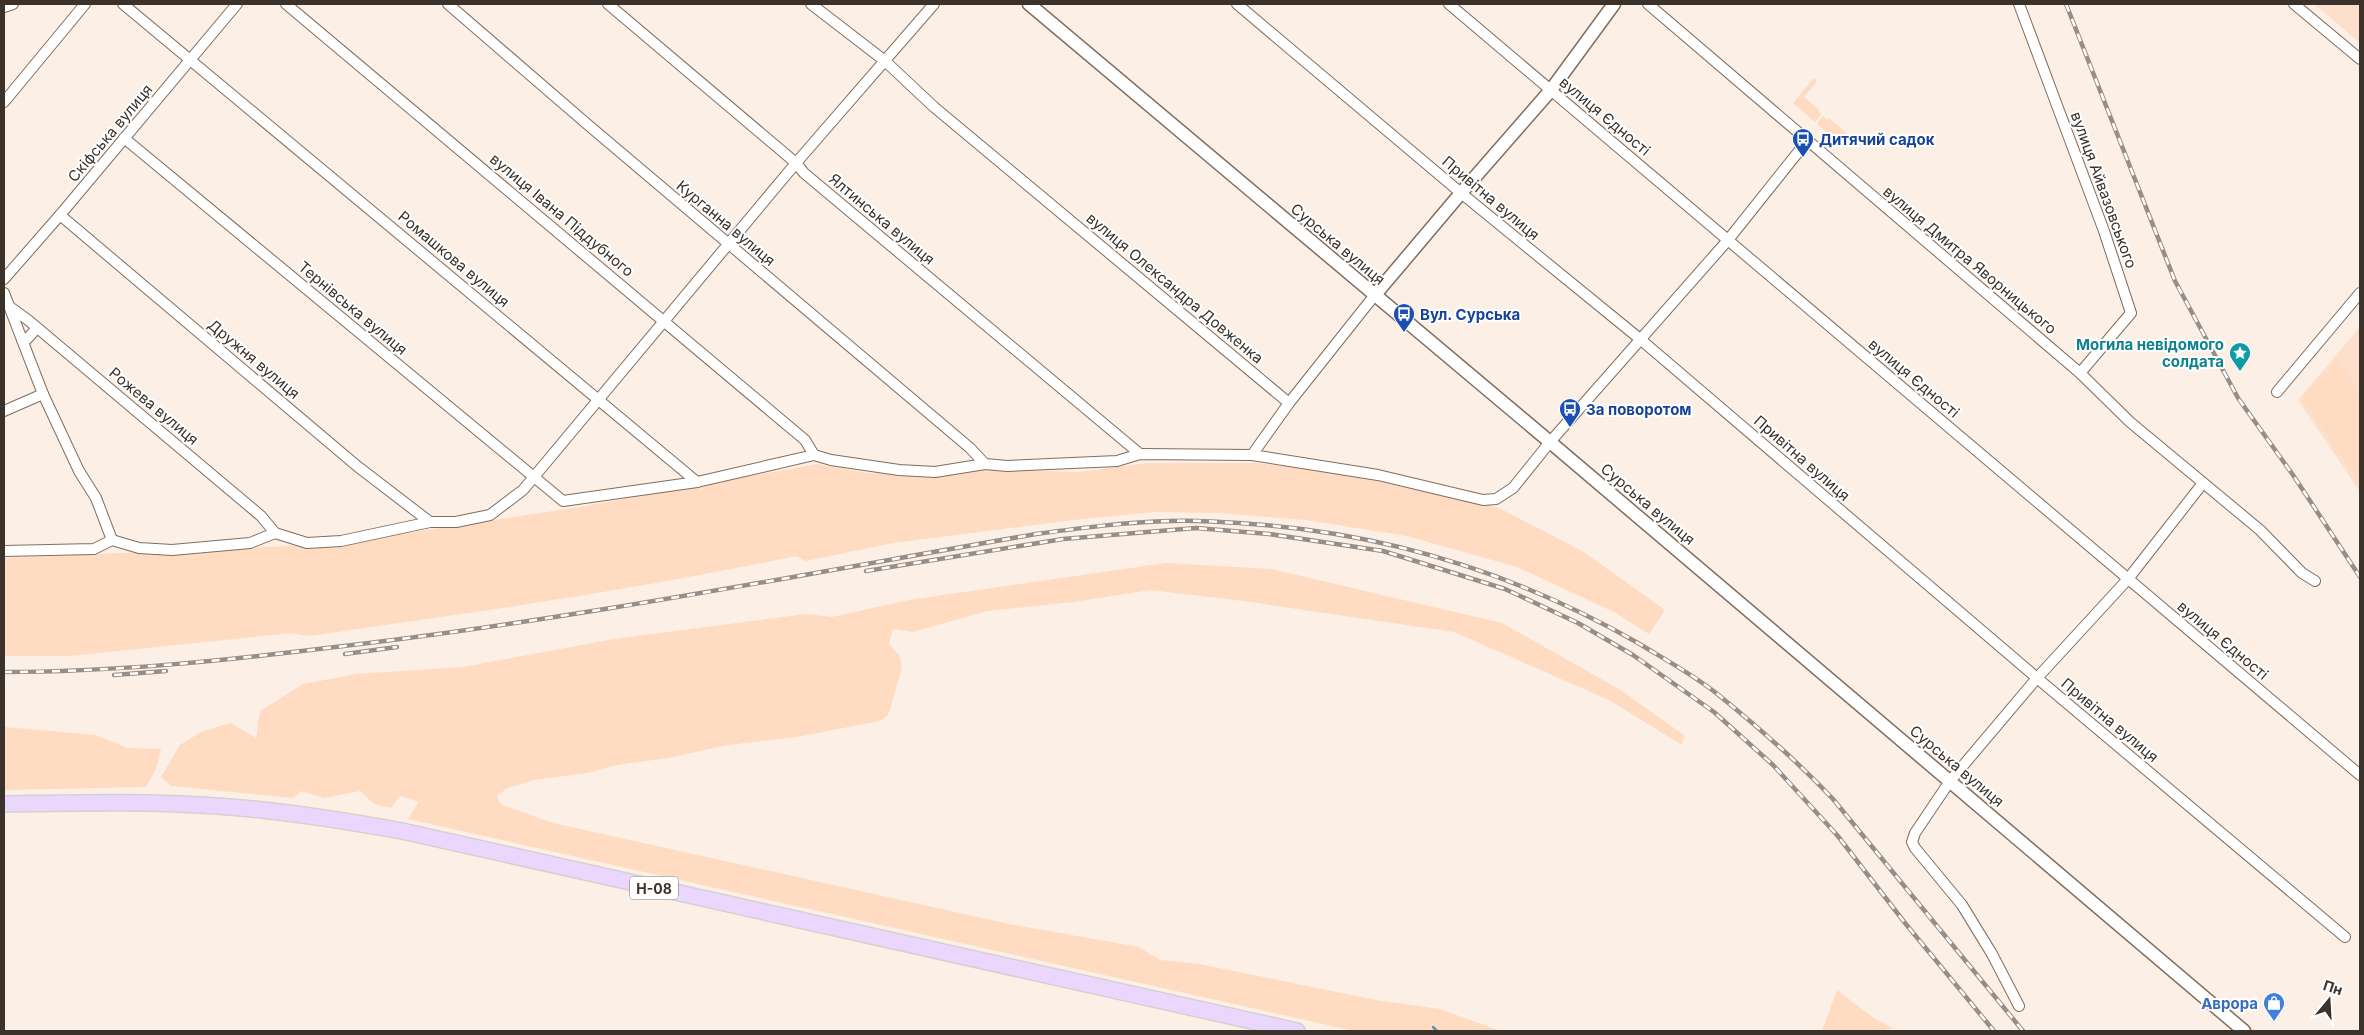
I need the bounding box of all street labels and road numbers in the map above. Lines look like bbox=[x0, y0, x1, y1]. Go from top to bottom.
street label: вулиця Єдності bbox=[1556, 72, 1654, 160]
street label: Скіфська вулиця bbox=[64, 80, 156, 186]
street label: вулиця Айвазовського bbox=[2067, 109, 2141, 271]
street label: вулиця Івана Піддубного bbox=[486, 149, 638, 281]
street label: Привітна вулиця bbox=[1439, 152, 1543, 244]
street label: Ялтинська вулиця bbox=[825, 169, 939, 269]
street label: Курганна вулиця bbox=[673, 176, 779, 270]
street label: вулиця Дмитра Яворницького bbox=[1879, 182, 2061, 338]
street label: Сурська вулиця bbox=[1287, 199, 1389, 289]
street label: Ромашкова вулиця bbox=[394, 207, 514, 311]
street label: вулиця Олександра Довженка bbox=[1083, 208, 1267, 368]
street label: Тернівська вулиця bbox=[295, 257, 411, 359]
street label: Дружня вулиця bbox=[204, 315, 304, 403]
street label: вулиця Єдності bbox=[1865, 334, 1963, 422]
street label: Рожева вулиця bbox=[105, 363, 203, 449]
street label: Привітна вулиця bbox=[1750, 411, 1854, 505]
street label: Сурська вулиця bbox=[1597, 459, 1699, 549]
street label: вулиця Єдності bbox=[2174, 596, 2272, 684]
street label: Привітна вулиця bbox=[2058, 674, 2162, 766]
street label: Сурська вулиця bbox=[1906, 721, 2008, 811]
road number: Н-08 bbox=[630, 876, 678, 900]

